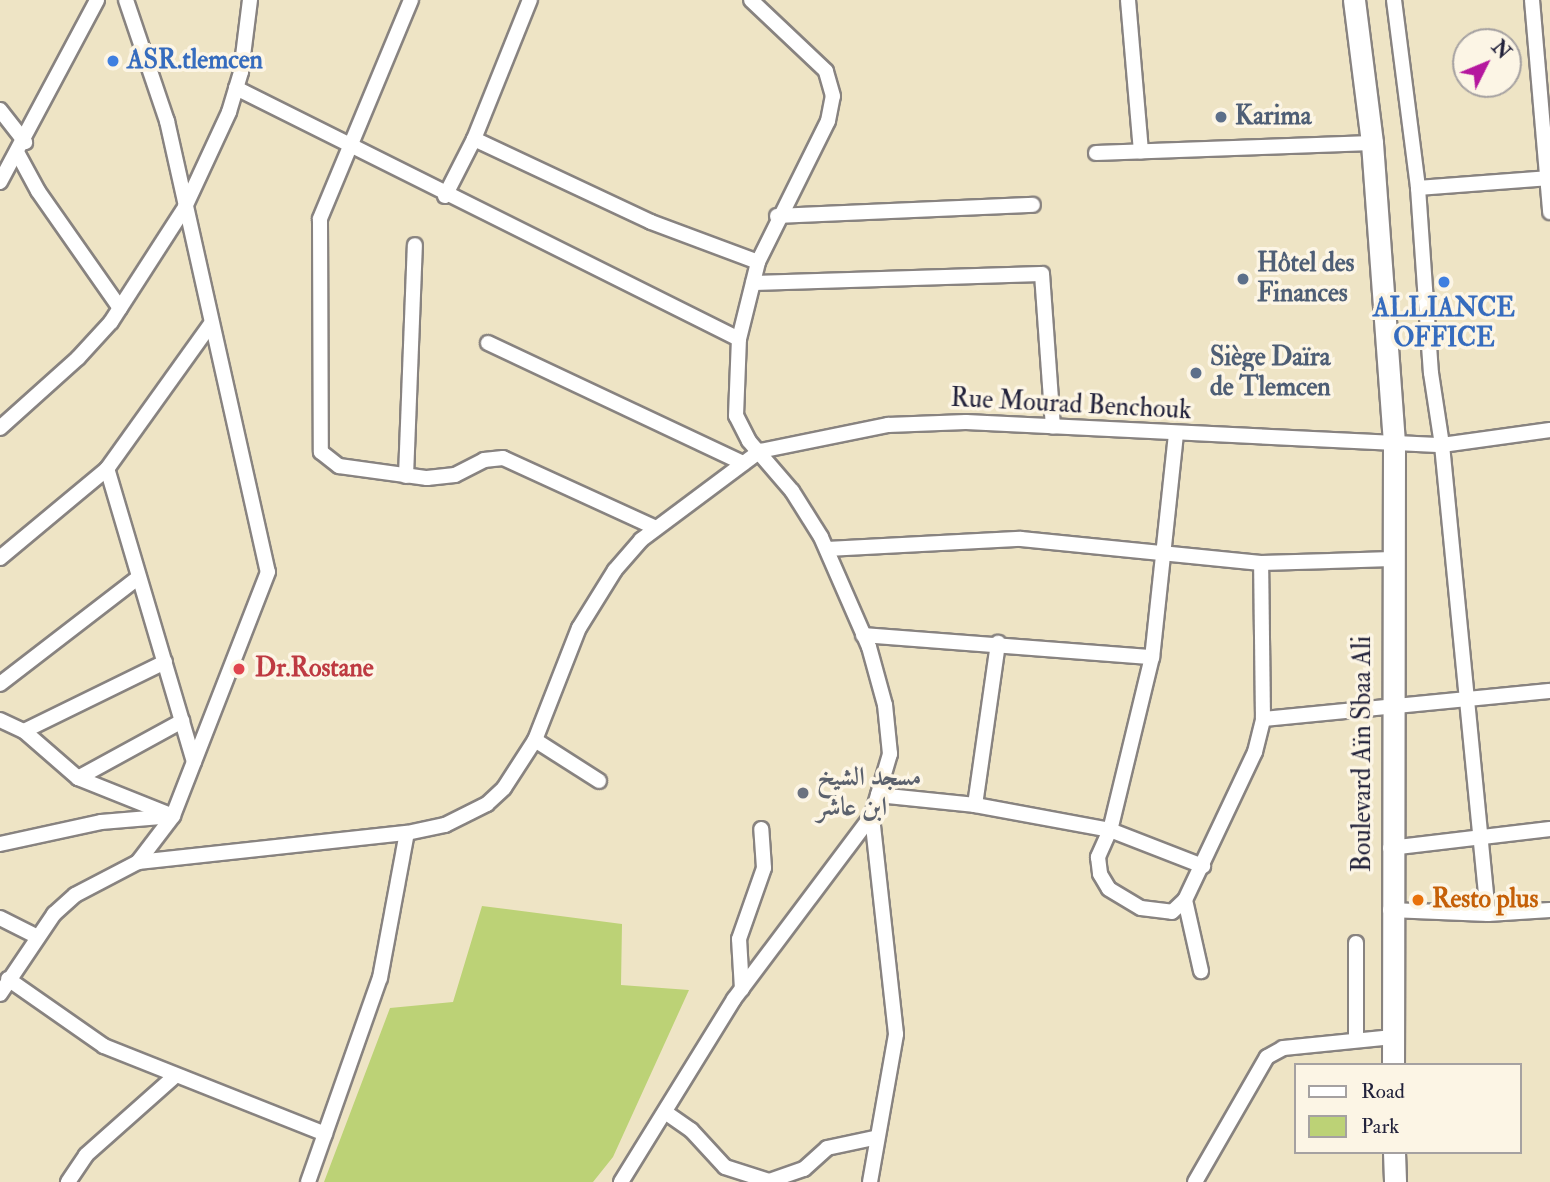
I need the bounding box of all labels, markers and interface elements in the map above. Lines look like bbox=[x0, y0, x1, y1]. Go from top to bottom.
north arrow bbox=[1452, 28, 1522, 98]
text: N bbox=[1486, 36, 1515, 64]
place label: ASR.tlemcen bbox=[127, 45, 263, 77]
marker: ASR.tlemcen bbox=[105, 53, 121, 69]
place label: Karima bbox=[1235, 101, 1311, 133]
marker: Karima bbox=[1213, 109, 1229, 125]
place label: Hôtel des Finances bbox=[1257, 248, 1354, 310]
marker: Hôtel des Finances bbox=[1235, 271, 1251, 287]
marker: ALLIANCE OFFICE bbox=[1436, 274, 1452, 290]
place label: ALLIANCE OFFICE bbox=[1373, 293, 1515, 354]
place label: Siège Daïra de Tlemcen bbox=[1210, 342, 1331, 404]
marker: Siège Daïra de Tlemcen bbox=[1188, 365, 1204, 381]
street label: Rue Mourad Benchouk bbox=[950, 383, 1192, 427]
street label: Boulevard Aïn Sbaa Ali bbox=[1347, 636, 1379, 872]
place label: Dr.Rostane bbox=[255, 653, 374, 685]
marker: Dr.Rostane bbox=[229, 659, 249, 679]
place label: مسجد الشيخ ابن عاشر bbox=[817, 762, 921, 824]
marker: مسجد الشيخ ابن عاشر bbox=[795, 785, 811, 801]
place label: Resto plus bbox=[1432, 884, 1538, 916]
marker: Resto plus bbox=[1410, 892, 1426, 908]
legend bbox=[1294, 1063, 1522, 1154]
text: Road bbox=[1361, 1078, 1405, 1105]
text: Park bbox=[1361, 1113, 1399, 1140]

